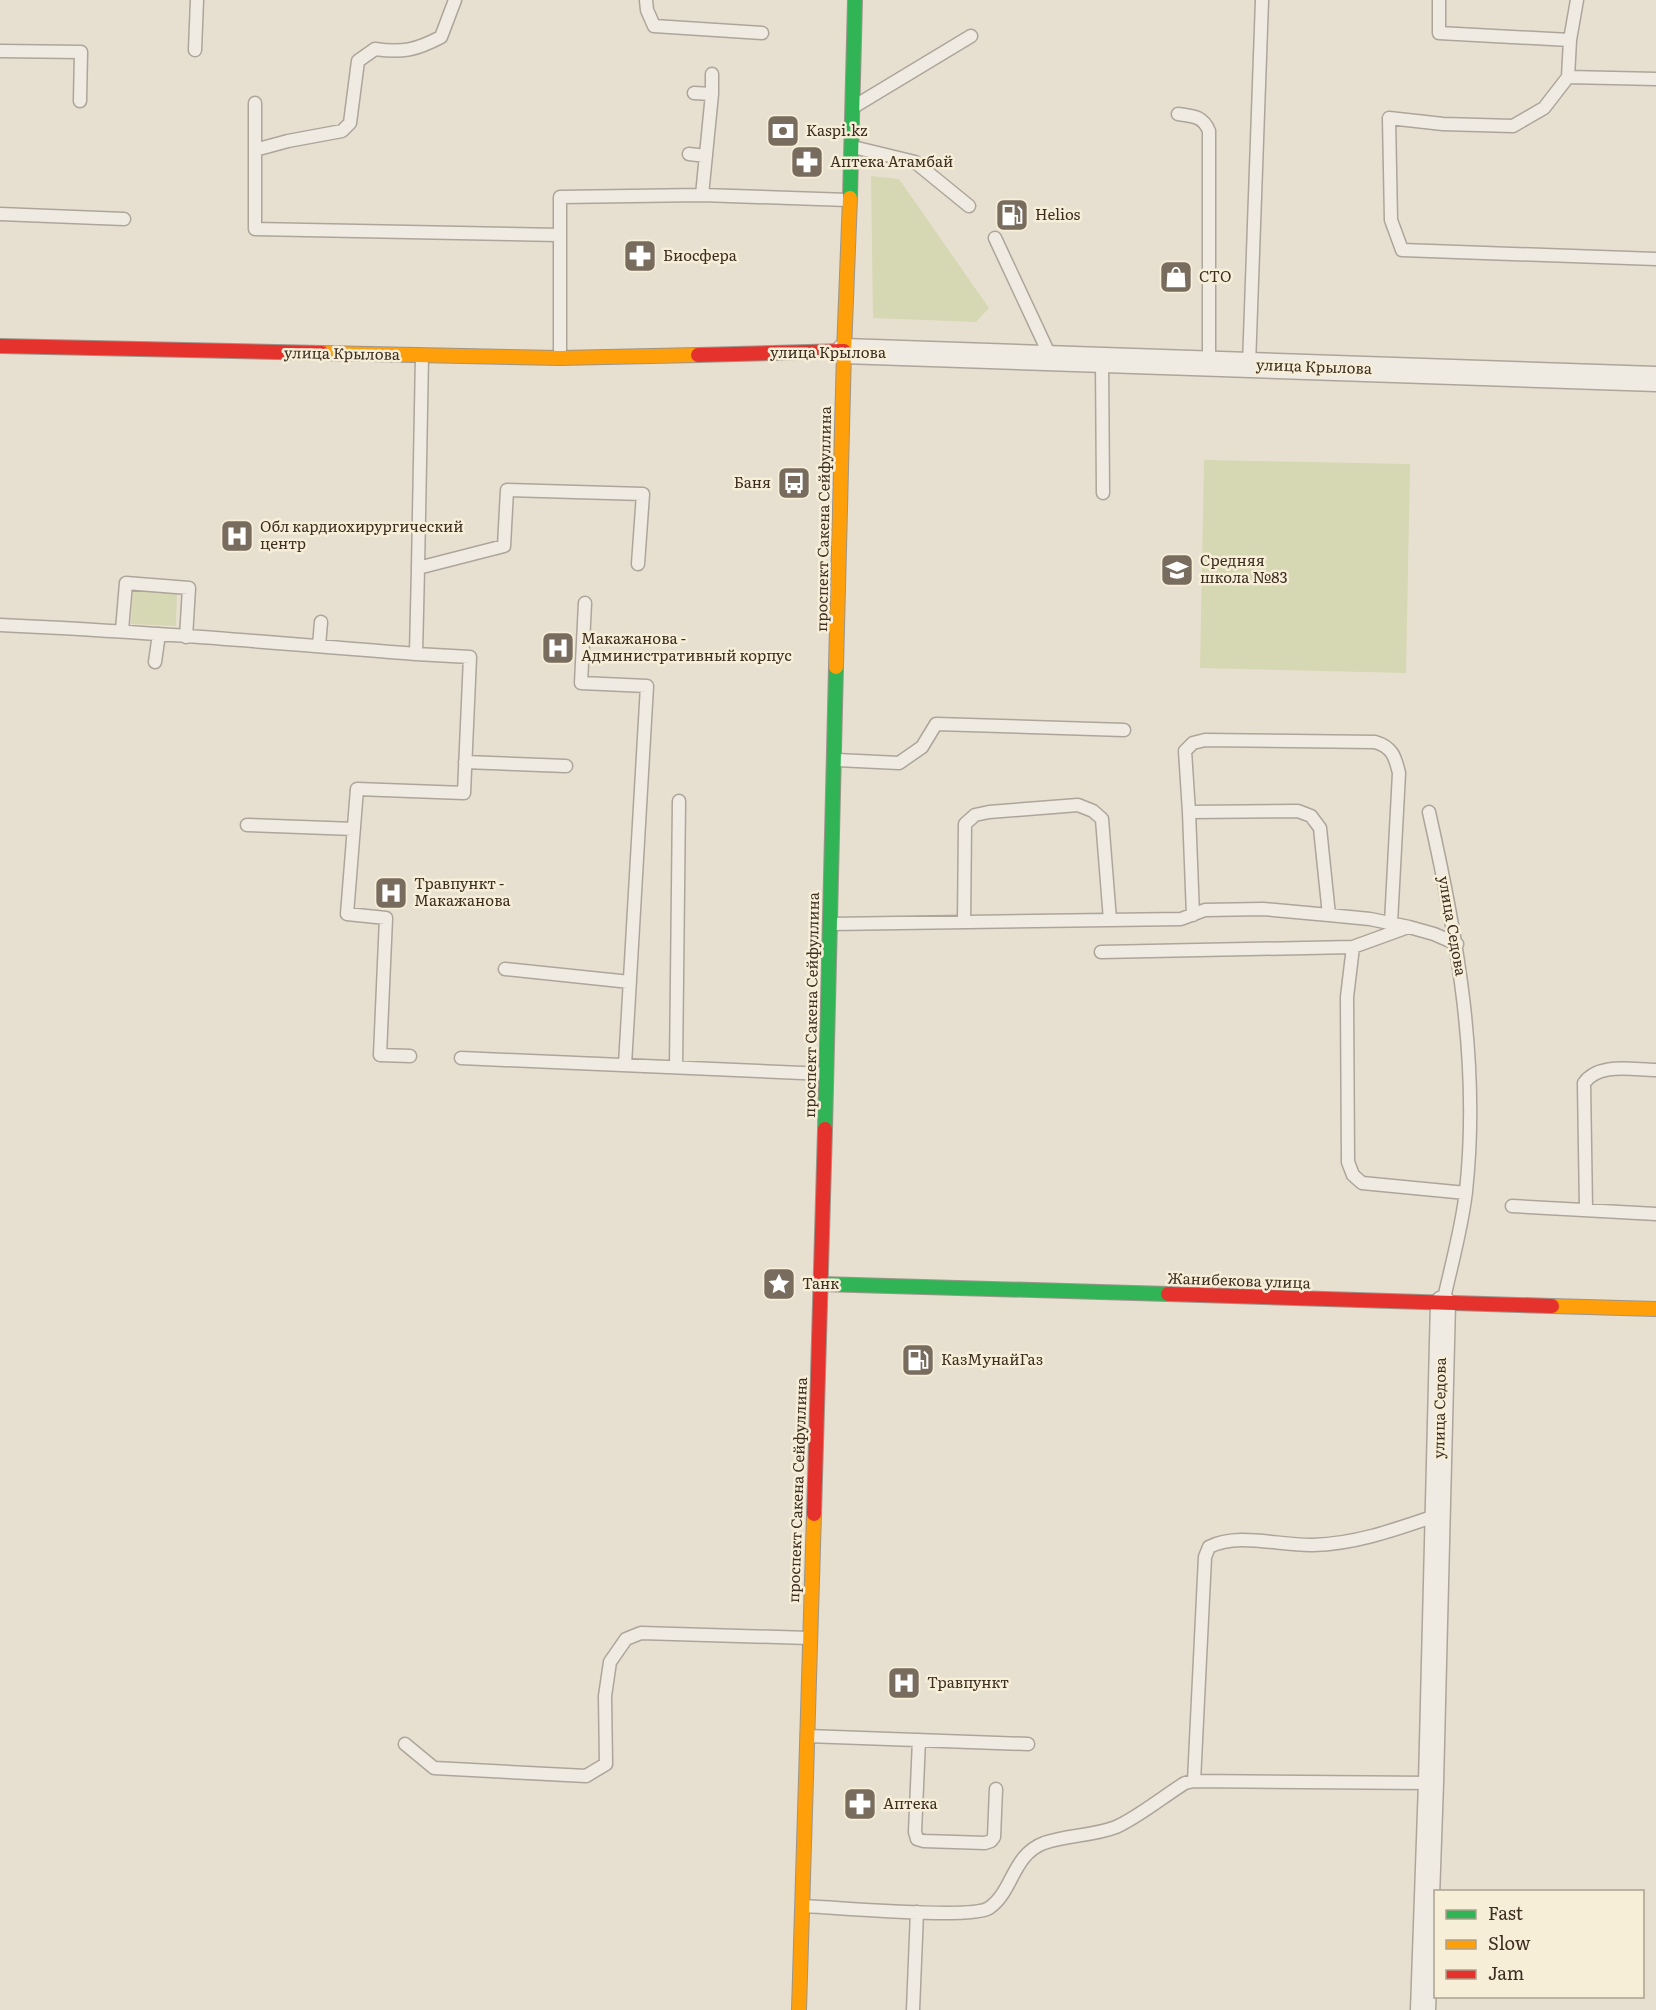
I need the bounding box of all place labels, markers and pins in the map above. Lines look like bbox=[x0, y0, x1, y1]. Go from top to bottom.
bank icon: Kaspi.kz bbox=[765, 113, 801, 149]
place label: Kaspi.kz bbox=[806, 118, 867, 141]
pharmacy icon: Аптека Атамбай bbox=[789, 144, 825, 180]
place label: Аптека Атамбай bbox=[830, 149, 953, 172]
fuel station icon: Helios bbox=[994, 197, 1030, 233]
place label: Helios bbox=[1035, 202, 1081, 225]
pharmacy icon: Биосфера bbox=[622, 238, 658, 274]
place label: Биосфера bbox=[663, 243, 738, 266]
shop icon: СТО bbox=[1158, 259, 1194, 295]
place label: СТО bbox=[1199, 264, 1231, 287]
bus stop icon: Баня bbox=[776, 465, 812, 501]
place label: Баня bbox=[734, 470, 771, 493]
place label: Обл кардиохирургический центр bbox=[260, 514, 464, 554]
hospital icon: Обл кардиохирургический центр bbox=[219, 518, 255, 554]
place label: Средняя школа №83 bbox=[1200, 548, 1288, 588]
school or university icon: Средняя школа №83 bbox=[1159, 552, 1195, 588]
place label: Макажанова - Административный корпус bbox=[581, 626, 792, 666]
hospital icon: Макажанова - Административный корпус bbox=[540, 630, 576, 666]
place label: Травпункт - Макажанова bbox=[414, 871, 512, 911]
hospital icon: Травпункт - Макажанова bbox=[373, 875, 409, 911]
place icon: Танк bbox=[761, 1266, 797, 1302]
place label: Танк bbox=[802, 1271, 839, 1294]
fuel station icon: КазМунайГаз bbox=[900, 1342, 936, 1378]
place label: КазМунайГаз bbox=[941, 1347, 1043, 1370]
hospital icon: Травпункт bbox=[886, 1665, 922, 1701]
place label: Травпункт bbox=[927, 1670, 1009, 1693]
pharmacy icon: Аптека bbox=[842, 1786, 878, 1822]
place label: Аптека bbox=[883, 1791, 939, 1814]

